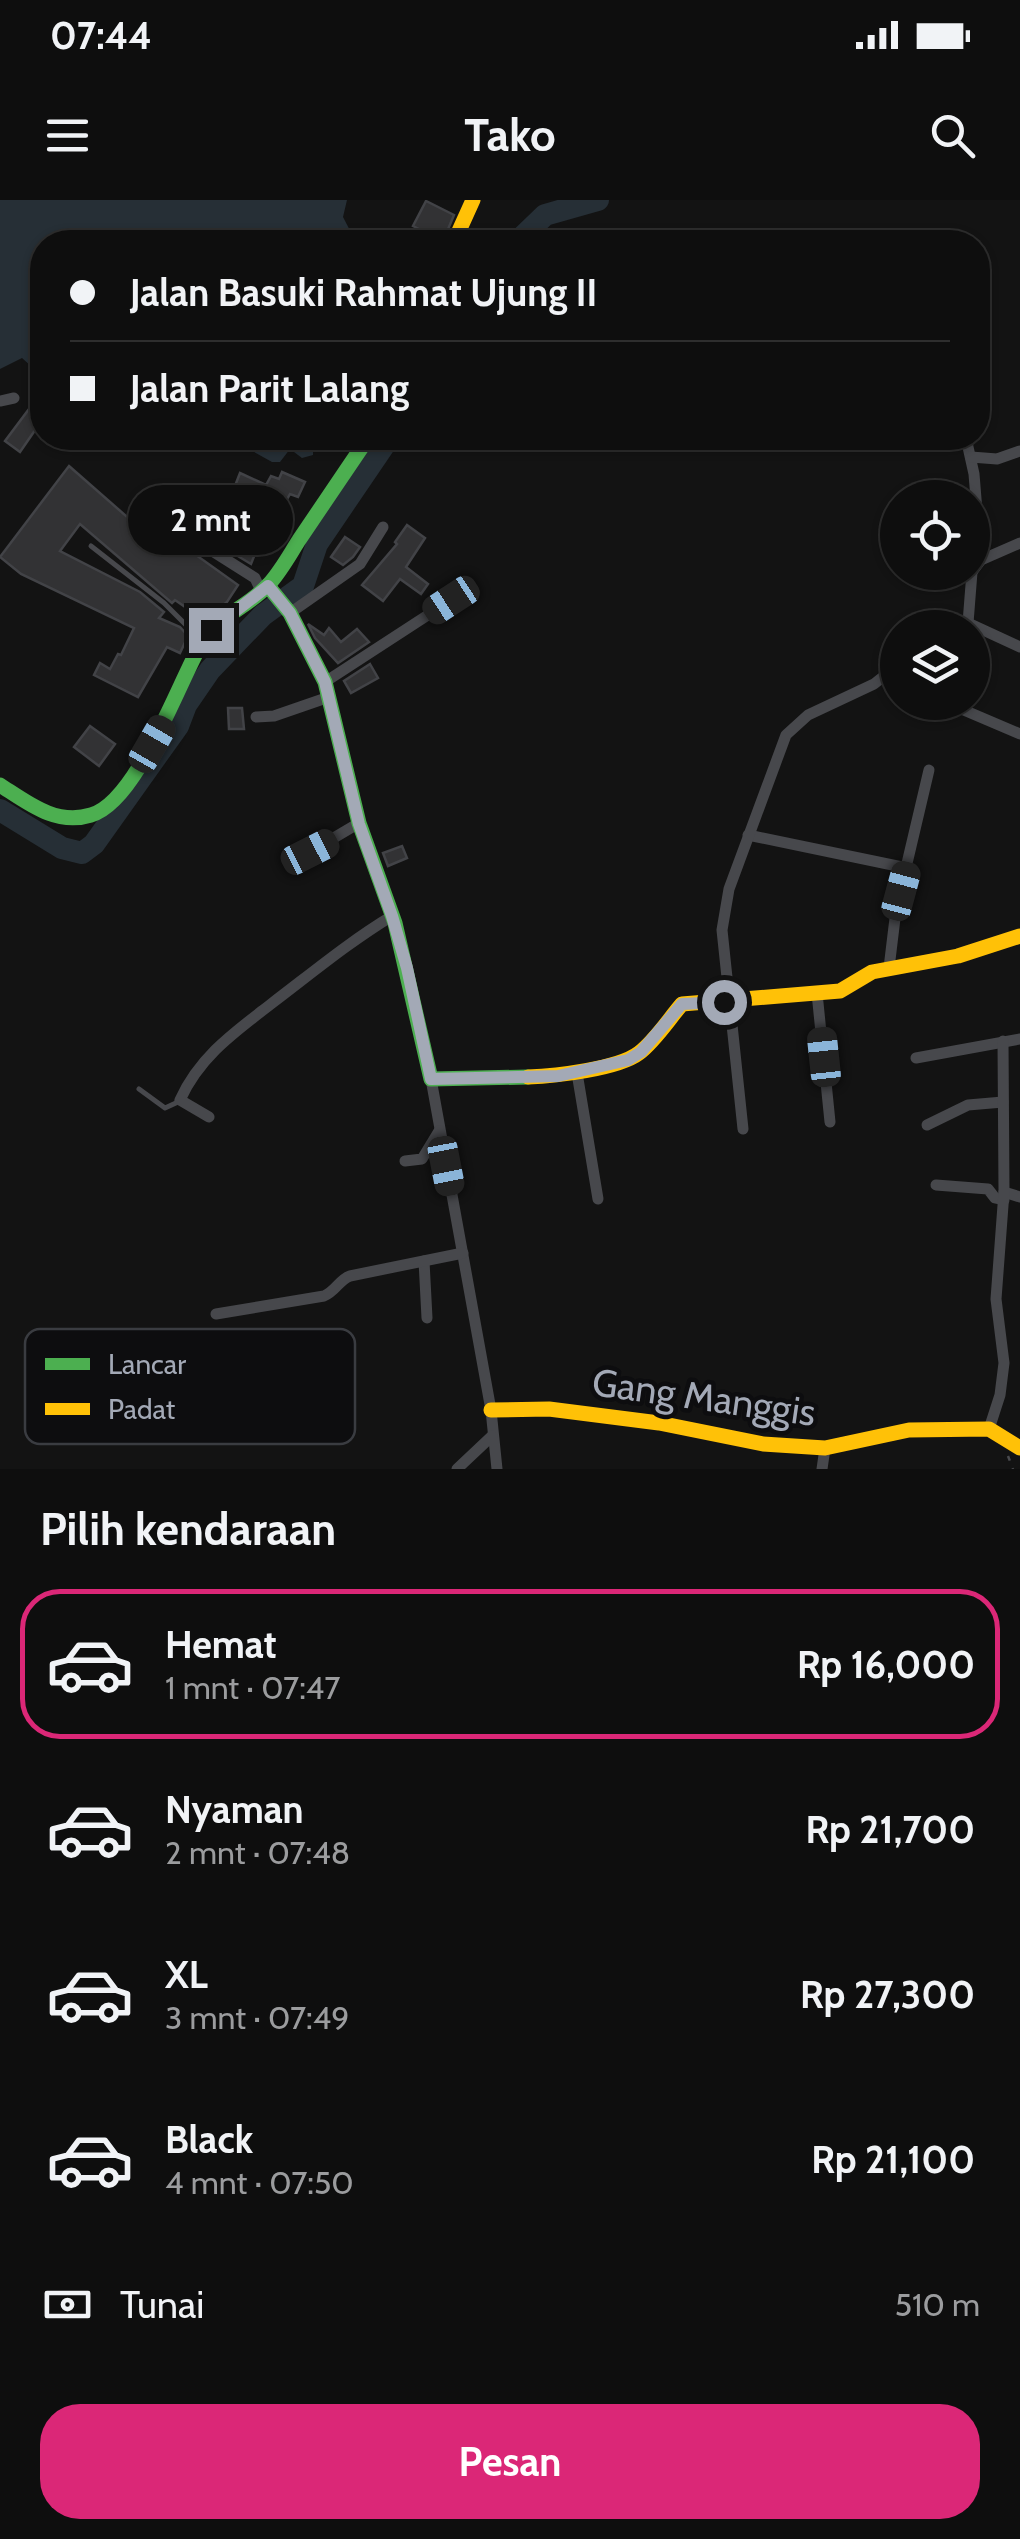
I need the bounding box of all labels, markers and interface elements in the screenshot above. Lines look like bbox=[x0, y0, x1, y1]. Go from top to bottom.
text: 07:44 bbox=[50, 12, 152, 59]
icon: menu bbox=[40, 108, 95, 163]
text: Tako bbox=[464, 108, 556, 162]
icon: search bbox=[925, 108, 980, 163]
text: Jalan Basuki Rahmat Ujung II bbox=[130, 269, 597, 316]
text: Jalan Parit Lalang bbox=[130, 365, 409, 412]
map controls bbox=[880, 480, 990, 720]
button: locate bbox=[880, 480, 990, 590]
callout: 2 mnt bbox=[128, 485, 294, 555]
text: 2 mnt bbox=[170, 500, 251, 539]
car bbox=[418, 571, 484, 629]
route end bbox=[189, 608, 234, 653]
button: layers bbox=[880, 610, 990, 720]
car bbox=[124, 711, 180, 777]
car bbox=[276, 825, 344, 879]
car bbox=[879, 858, 923, 924]
route start bbox=[702, 980, 747, 1025]
car bbox=[806, 1026, 842, 1088]
car bbox=[426, 1134, 466, 1198]
legend bbox=[25, 1329, 355, 1444]
text: Lancar bbox=[108, 1347, 186, 1381]
street label: Gang Manggis bbox=[589, 1358, 819, 1436]
text: Padat bbox=[108, 1392, 175, 1426]
text: Pilih kendaraan bbox=[40, 1502, 336, 1556]
icon: car bbox=[45, 1619, 135, 1709]
text: Hemat bbox=[165, 1621, 277, 1668]
text: Rp 16,000 bbox=[797, 1641, 975, 1688]
text: 1 mnt · 07:47 bbox=[165, 1668, 340, 1707]
icon: car bbox=[45, 1784, 135, 1874]
text: Nyaman bbox=[165, 1786, 304, 1833]
text: Rp 21,700 bbox=[806, 1806, 975, 1853]
text: 2 mnt · 07:48 bbox=[165, 1833, 350, 1872]
icon: car bbox=[45, 1949, 135, 2039]
text: XL bbox=[165, 1951, 208, 1998]
text: Rp 27,300 bbox=[800, 1971, 975, 2018]
text: 3 mnt · 07:49 bbox=[165, 1998, 349, 2037]
icon: car bbox=[45, 2114, 135, 2204]
text: Black bbox=[165, 2116, 253, 2163]
text: Rp 21,100 bbox=[811, 2136, 975, 2183]
text: 4 mnt · 07:50 bbox=[165, 2163, 354, 2202]
icon: cash bbox=[40, 2277, 95, 2332]
text: Tunai bbox=[120, 2281, 204, 2328]
text: 510 m bbox=[895, 2285, 980, 2324]
button: Pesan bbox=[40, 2404, 980, 2519]

